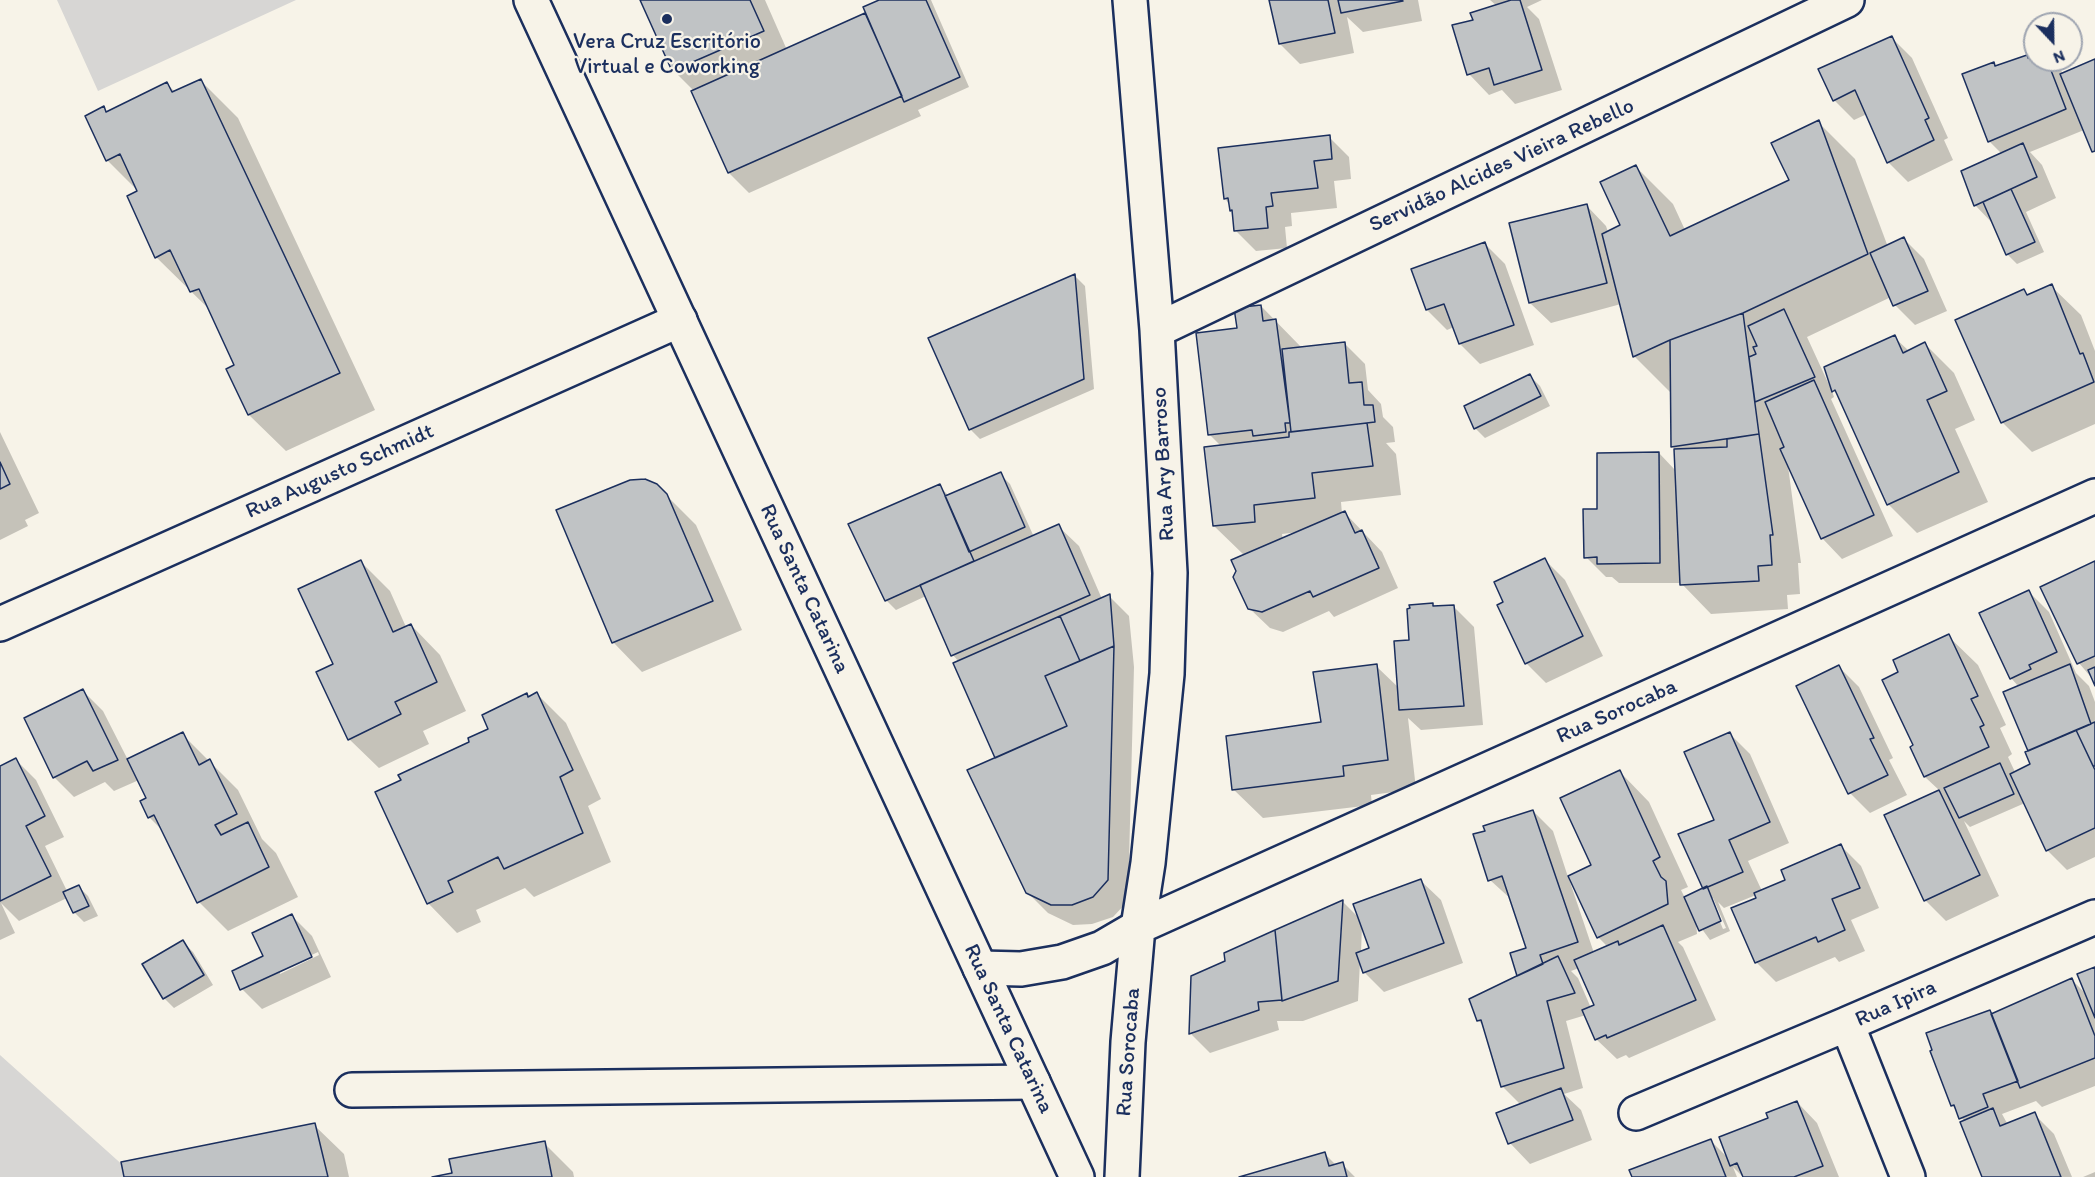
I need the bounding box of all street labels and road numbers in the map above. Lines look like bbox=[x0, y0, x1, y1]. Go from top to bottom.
street label: Servidão Alcides Vieira Rebello bbox=[1365, 93, 1639, 239]
street label: Rua Ary Barroso bbox=[1147, 386, 1181, 542]
street label: Rua Augusto Schmidt bbox=[242, 419, 438, 525]
street label: Rua Santa Catarina bbox=[753, 500, 855, 678]
street label: Rua Sorocaba bbox=[1553, 674, 1681, 750]
street label: Rua Santa Catarina bbox=[957, 940, 1059, 1118]
street label: Rua Ipira bbox=[1851, 974, 1941, 1034]
street label: Rua Sorocaba bbox=[1111, 987, 1147, 1117]

